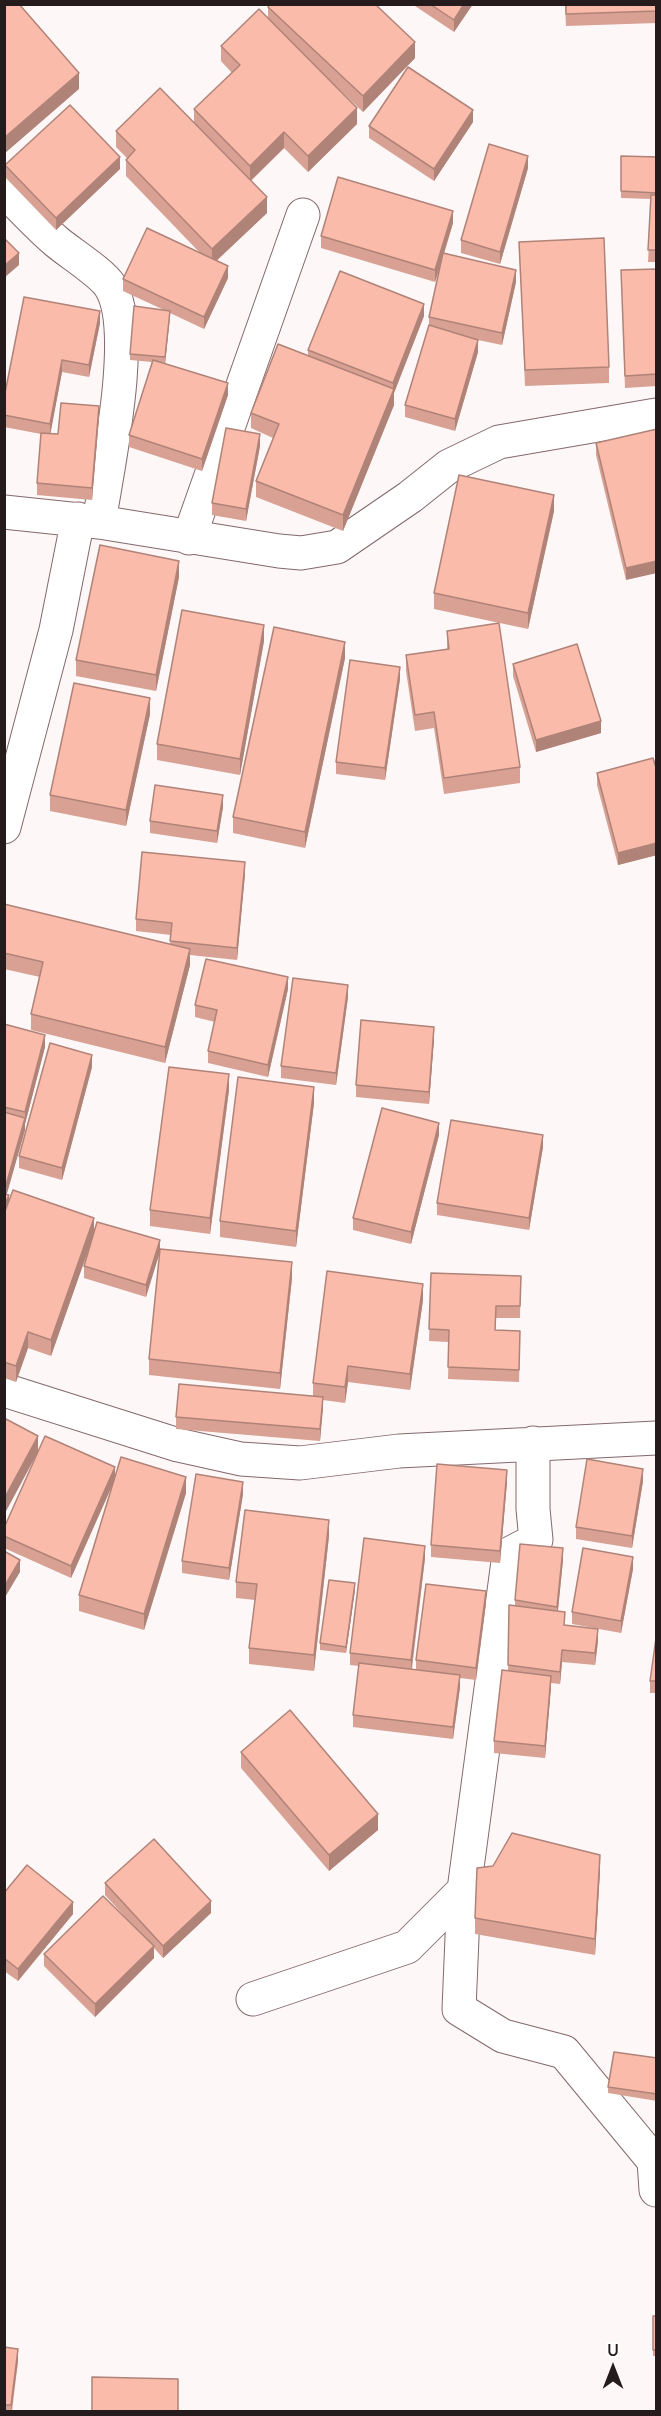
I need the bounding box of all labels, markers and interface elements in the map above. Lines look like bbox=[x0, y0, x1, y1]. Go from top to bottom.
north arrow bbox=[583, 2338, 643, 2398]
text: U bbox=[607, 2339, 619, 2361]

